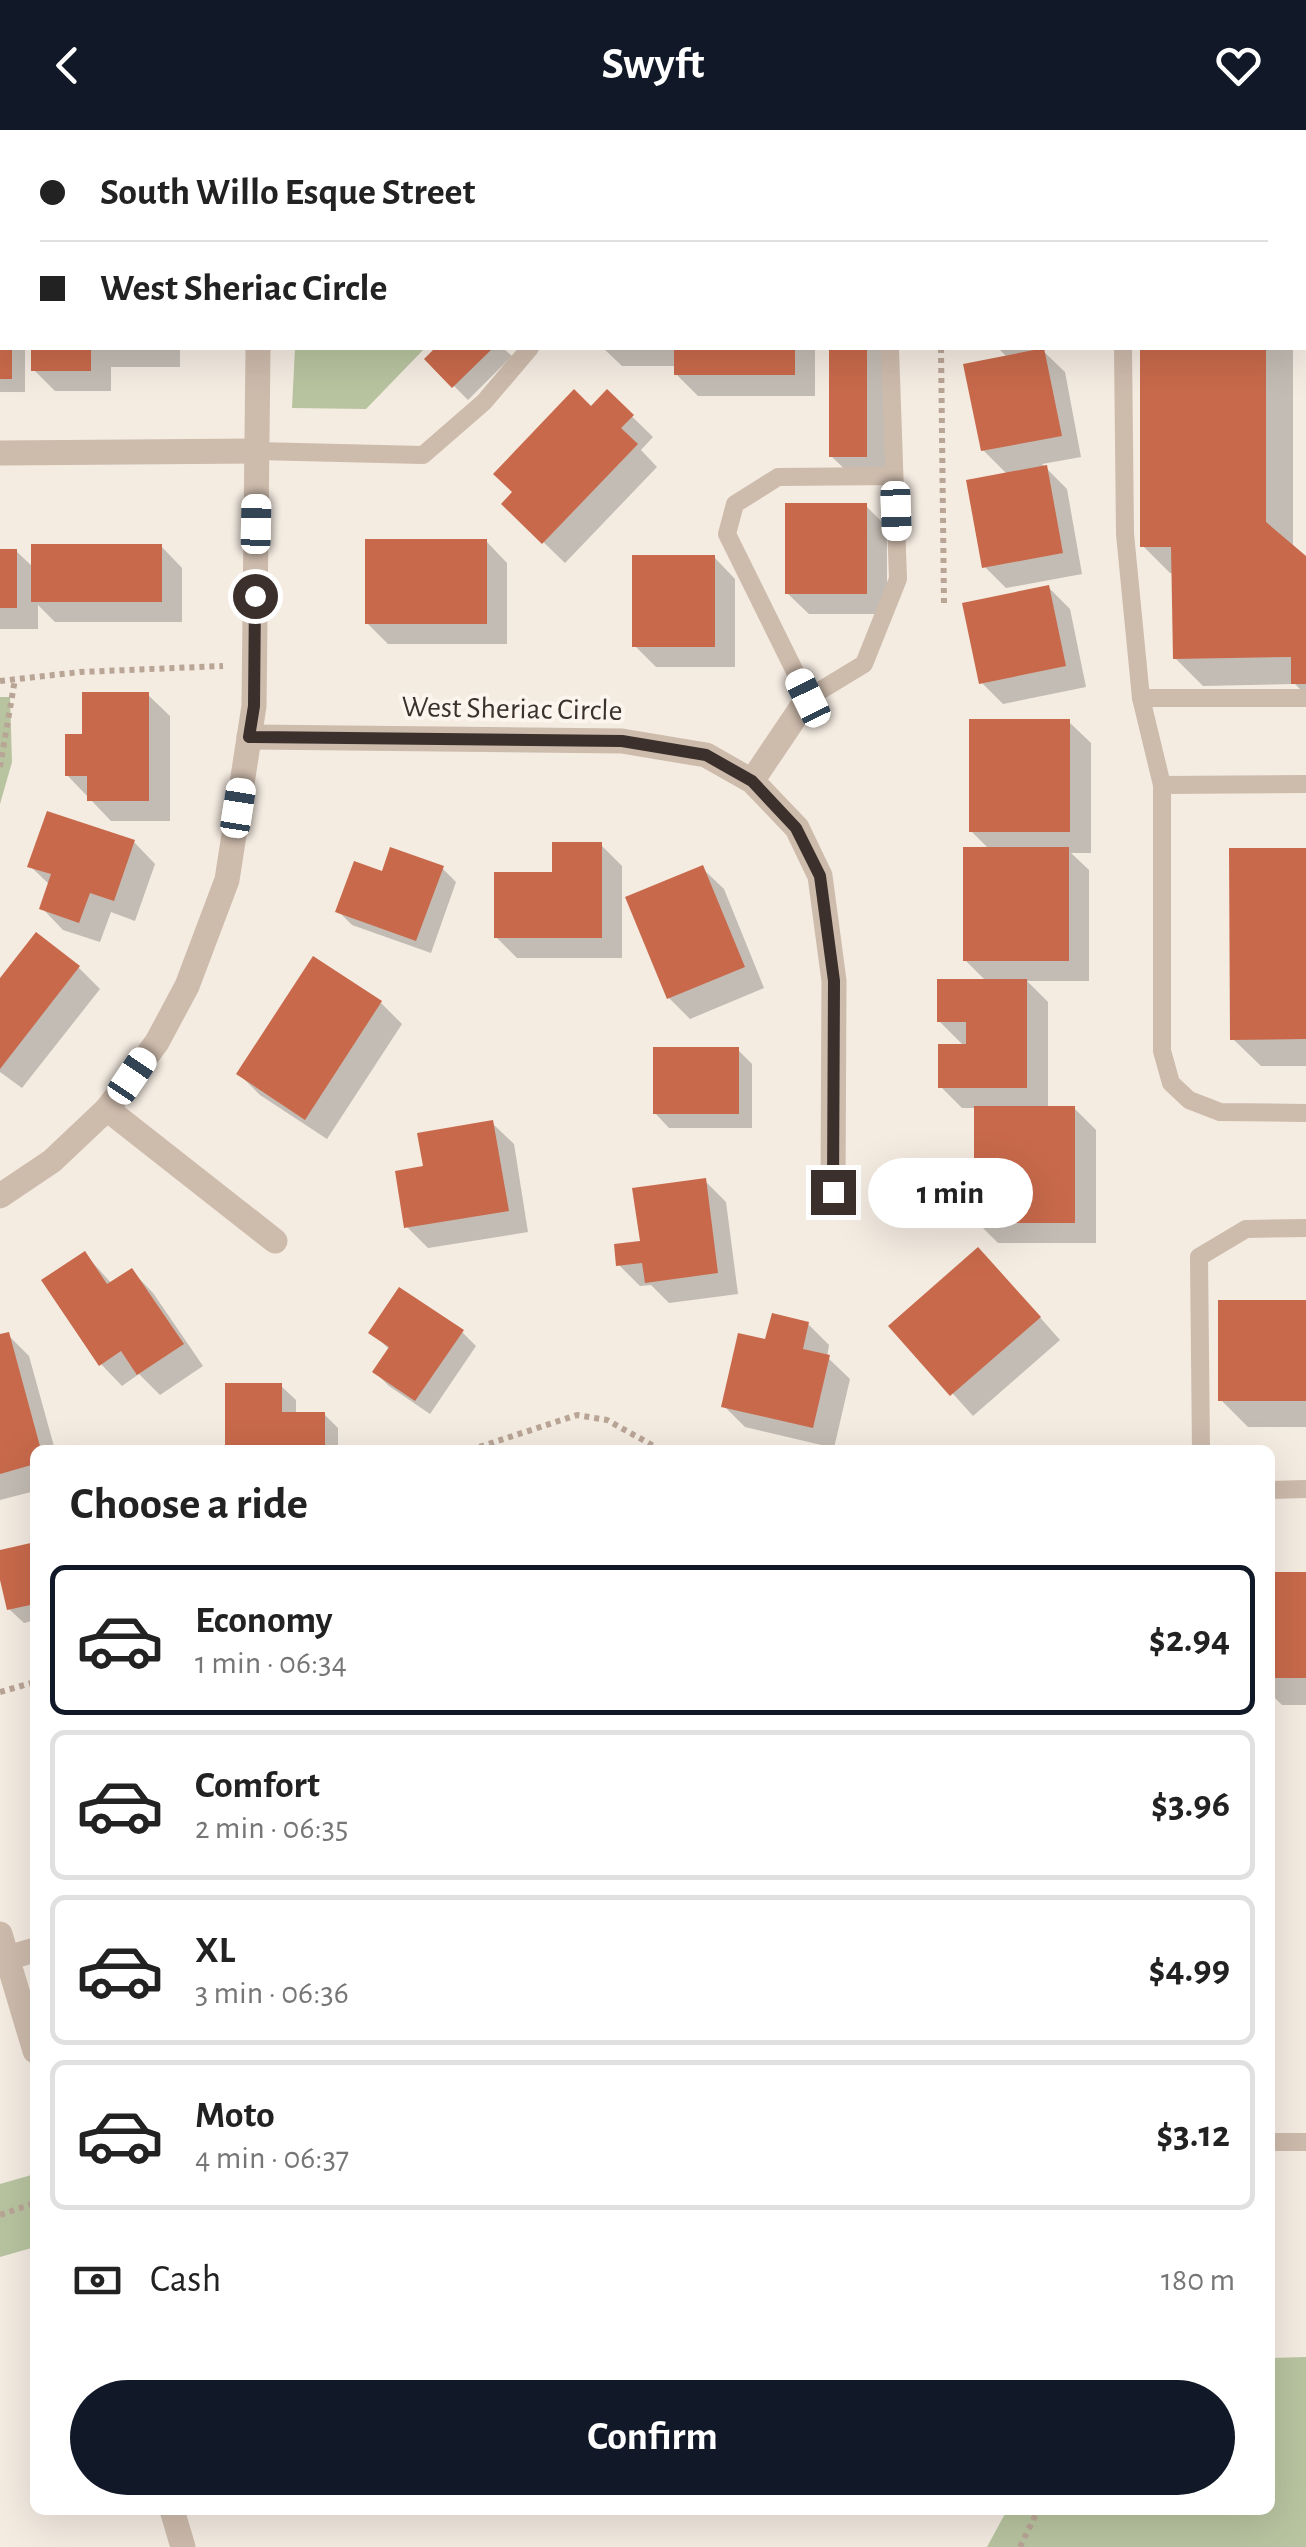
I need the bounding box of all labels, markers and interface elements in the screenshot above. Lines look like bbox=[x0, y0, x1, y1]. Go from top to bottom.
icon: back bbox=[40, 38, 95, 93]
icon: heart bbox=[1211, 38, 1266, 93]
text: Swyft bbox=[601, 42, 705, 87]
text: South Willo Esque Street bbox=[100, 174, 475, 212]
text: West Sheriac Circle bbox=[100, 270, 388, 308]
car bbox=[880, 480, 912, 542]
car bbox=[240, 494, 272, 554]
route start bbox=[233, 574, 278, 619]
car bbox=[781, 664, 835, 732]
street label: West Sheriac Circle bbox=[401, 692, 623, 726]
car bbox=[218, 776, 258, 840]
car bbox=[103, 1043, 161, 1109]
callout: 1 min bbox=[868, 1157, 1033, 1227]
route end bbox=[811, 1170, 856, 1215]
text: 1 min bbox=[917, 1177, 984, 1209]
text: Choose a ride bbox=[70, 1482, 308, 1527]
icon: car bbox=[75, 1595, 165, 1685]
text: Economy bbox=[195, 1602, 333, 1640]
text: $2.94 bbox=[1149, 1621, 1230, 1659]
text: 1 min · 06:34 bbox=[195, 1647, 347, 1679]
icon: car bbox=[75, 1760, 165, 1850]
text: Comfort bbox=[195, 1767, 320, 1805]
text: $3.96 bbox=[1151, 1786, 1230, 1824]
text: 2 min · 06:35 bbox=[195, 1812, 348, 1844]
icon: car bbox=[75, 1925, 165, 2015]
text: XL bbox=[195, 1932, 235, 1970]
text: $4.99 bbox=[1148, 1951, 1230, 1989]
text: 3 min · 06:36 bbox=[195, 1977, 349, 2009]
icon: car bbox=[75, 2090, 165, 2180]
text: Moto bbox=[195, 2097, 275, 2135]
text: $3.12 bbox=[1156, 2116, 1230, 2154]
text: 4 min · 06:37 bbox=[195, 2142, 349, 2174]
icon: cash bbox=[70, 2253, 125, 2308]
text: Cash bbox=[150, 2261, 221, 2299]
text: 180 m bbox=[1161, 2264, 1235, 2296]
button: Confirm bbox=[70, 2380, 1235, 2495]

